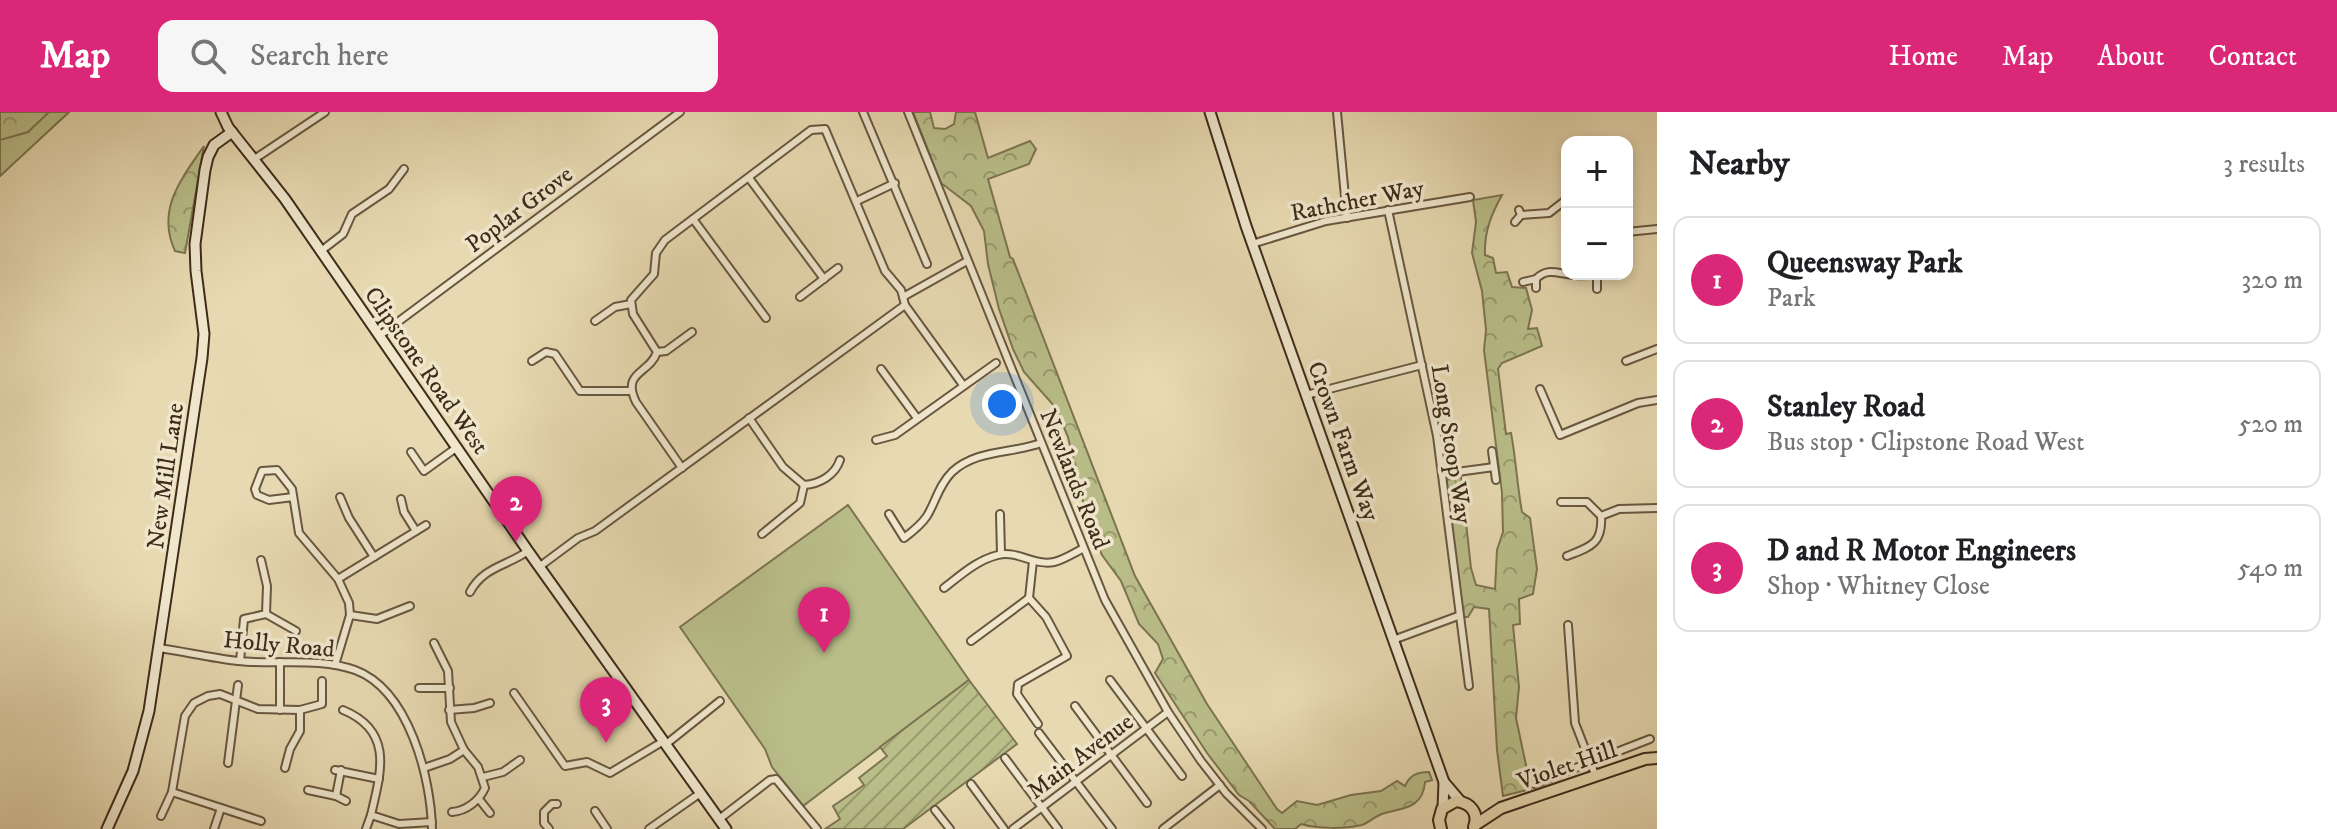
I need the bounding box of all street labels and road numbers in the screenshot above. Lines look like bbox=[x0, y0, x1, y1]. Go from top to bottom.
street label: Poplar Grove bbox=[460, 160, 579, 260]
street label: Rathcher Way bbox=[1288, 173, 1427, 229]
street label: Clipstone Road West bbox=[357, 281, 495, 460]
street label: Crown Farm Way bbox=[1300, 357, 1386, 526]
street label: Long Stoop Way bbox=[1424, 362, 1479, 527]
street label: New Mill Lane bbox=[141, 401, 191, 551]
street label: Newlands Road bbox=[1032, 405, 1116, 554]
street label: Holly Road bbox=[222, 625, 336, 665]
street label: Main Avenue bbox=[1022, 707, 1140, 806]
street label: Violet Hill bbox=[1513, 735, 1622, 797]

